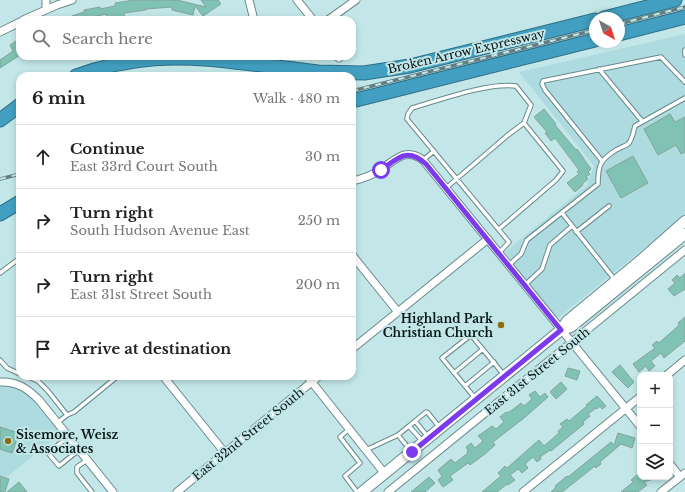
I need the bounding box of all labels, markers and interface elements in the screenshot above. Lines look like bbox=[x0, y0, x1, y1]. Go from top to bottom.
north arrow bbox=[589, 12, 625, 48]
search box bbox=[16, 16, 356, 60]
street label: Broken Arrow Expressway bbox=[386, 26, 546, 76]
icon: search bbox=[30, 27, 52, 49]
text: Search here bbox=[62, 29, 153, 48]
text: 6 min bbox=[32, 88, 85, 109]
text: Walk · 480 m bbox=[253, 90, 340, 107]
text: Continue bbox=[70, 139, 145, 158]
icon: ahead bbox=[32, 146, 54, 168]
text: 30 m bbox=[305, 148, 340, 165]
text: East 33rd Court South bbox=[70, 158, 218, 175]
route start bbox=[372, 161, 390, 179]
text: Turn right bbox=[70, 203, 153, 222]
icon: right bbox=[32, 210, 54, 232]
text: 250 m bbox=[298, 212, 340, 229]
text: South Hudson Avenue East bbox=[70, 222, 250, 239]
text: Turn right bbox=[70, 267, 153, 286]
icon: right bbox=[32, 274, 54, 296]
text: 200 m bbox=[296, 276, 340, 293]
text: East 31st Street South bbox=[70, 286, 212, 303]
place label: Highland Park Christian Church bbox=[383, 311, 494, 340]
marker: Highland Park Christian Church bbox=[496, 320, 506, 330]
street label: East 31st Street South bbox=[481, 324, 593, 418]
icon: arrive bbox=[32, 338, 54, 360]
text: Arrive at destination bbox=[70, 339, 231, 358]
map controls bbox=[637, 372, 673, 480]
button: + bbox=[637, 372, 673, 408]
street label: East 32nd Street South bbox=[189, 384, 307, 484]
button: − bbox=[637, 408, 673, 444]
place label: Sisemore, Weisz & Associates bbox=[16, 427, 119, 456]
marker: Sisemore, Weisz & Associates bbox=[3, 436, 13, 446]
route end bbox=[403, 443, 421, 461]
button: layers bbox=[637, 444, 673, 480]

